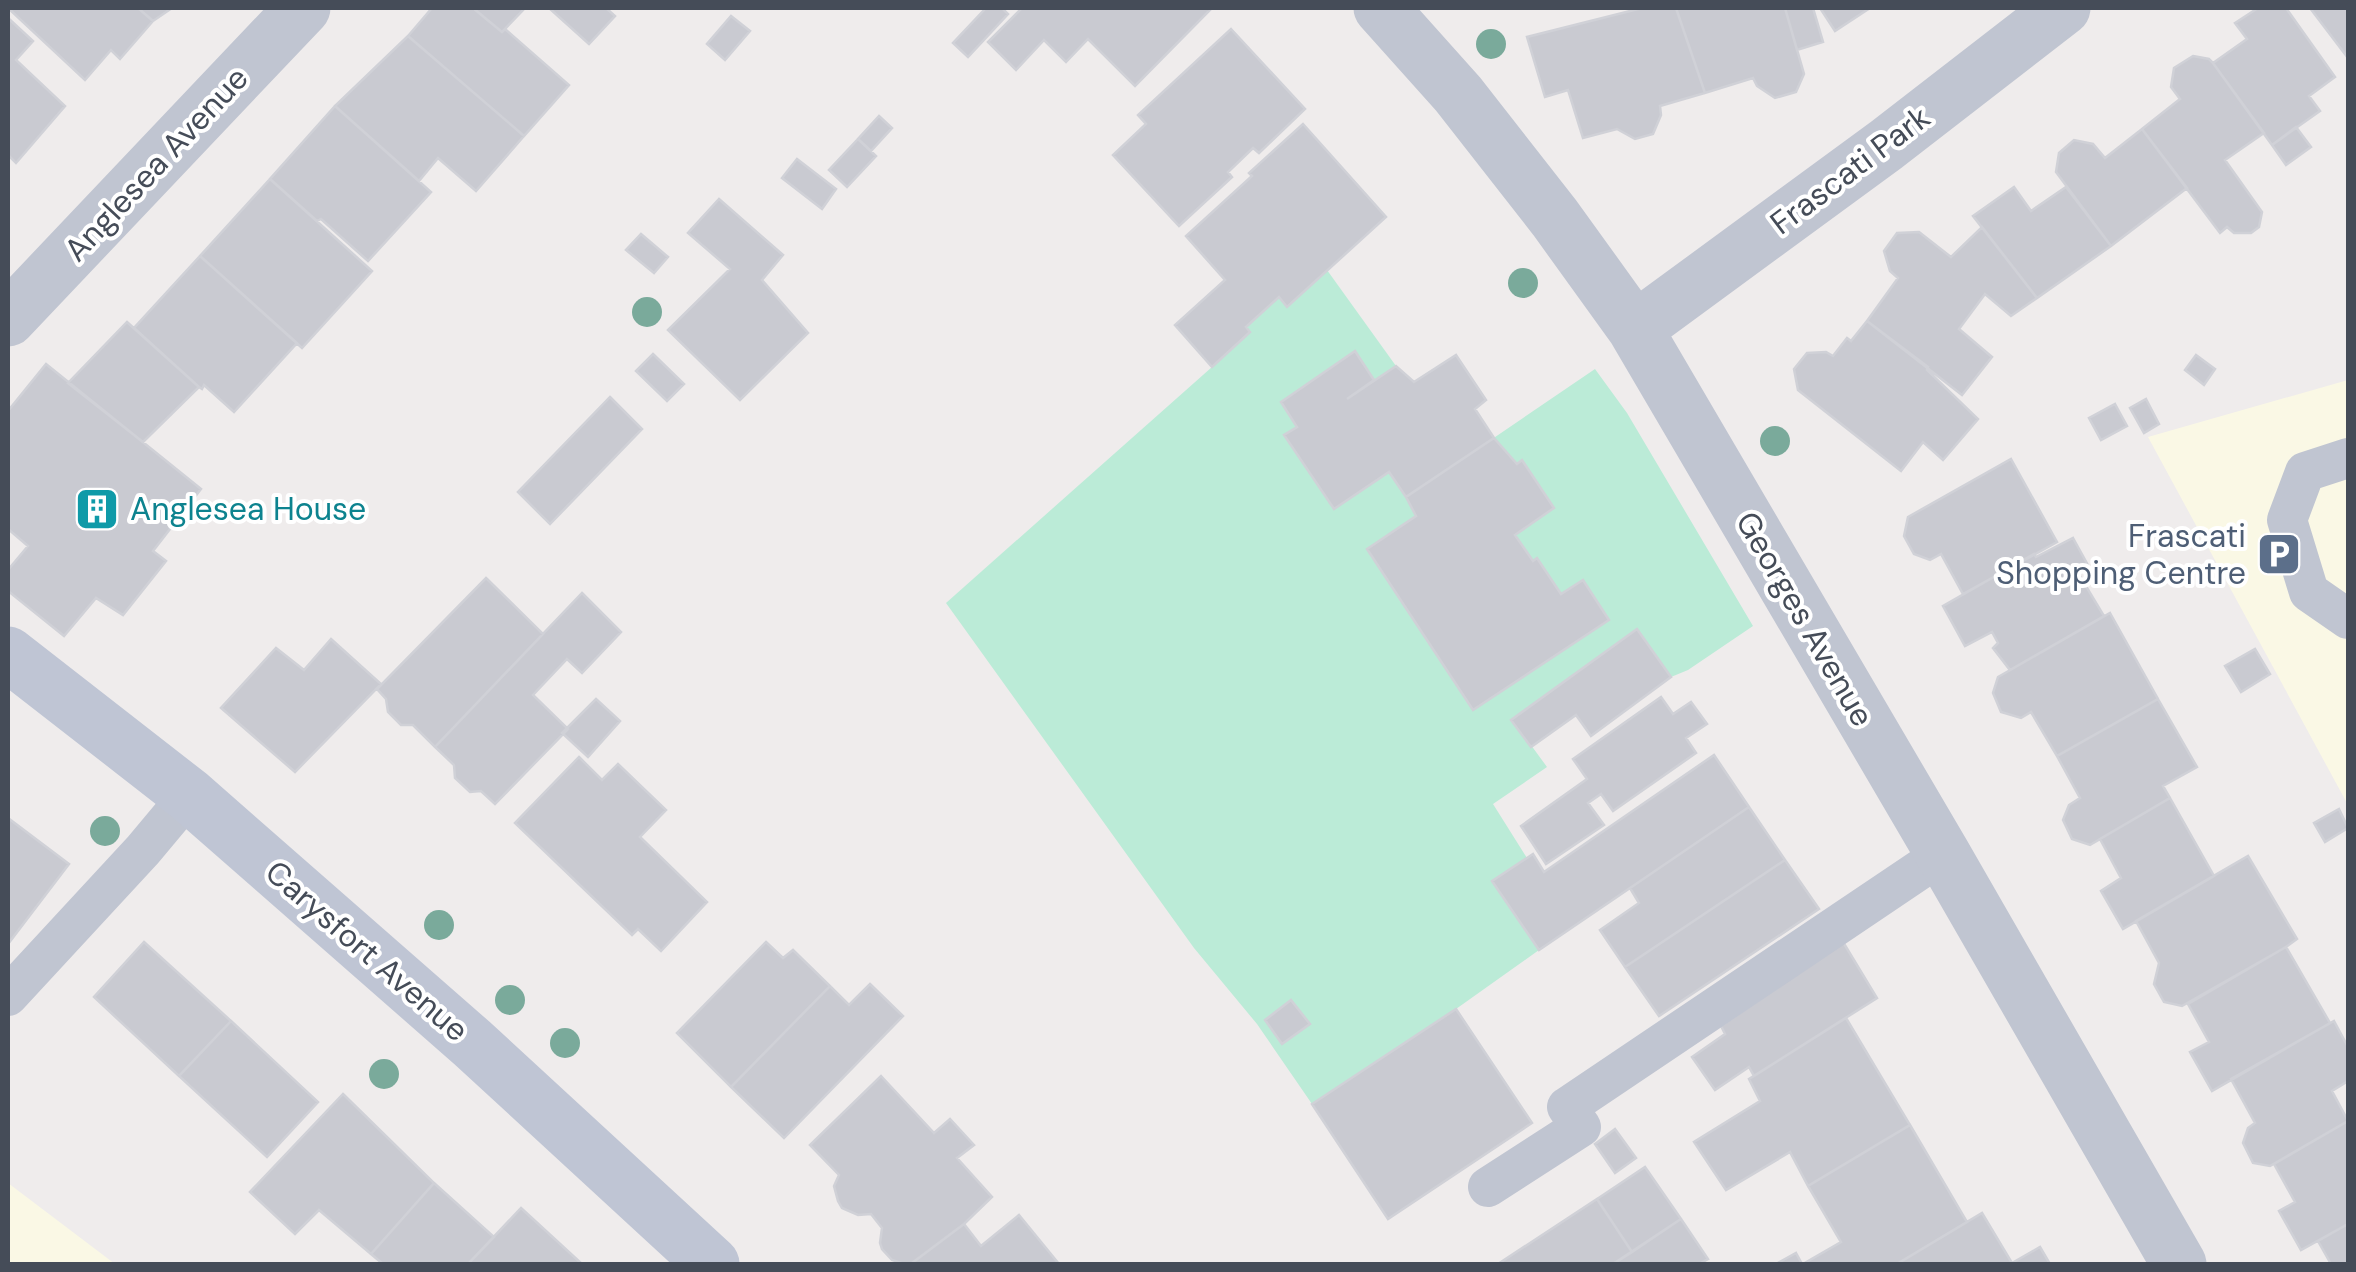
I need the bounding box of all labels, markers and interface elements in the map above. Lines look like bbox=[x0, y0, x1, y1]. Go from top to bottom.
street label: Anglesea Avenue bbox=[55, 58, 257, 270]
street label: Frascati Park bbox=[1762, 96, 1938, 244]
building icon: Anglesea House bbox=[74, 486, 120, 532]
place label: Anglesea House bbox=[130, 488, 366, 530]
street label: Georges Avenue bbox=[1726, 504, 1884, 734]
place label: Frascati Shopping Centre bbox=[1996, 515, 2246, 594]
parking icon: Frascati Shopping Centre bbox=[2256, 531, 2302, 577]
street label: Carysfort Avenue bbox=[257, 851, 477, 1051]

